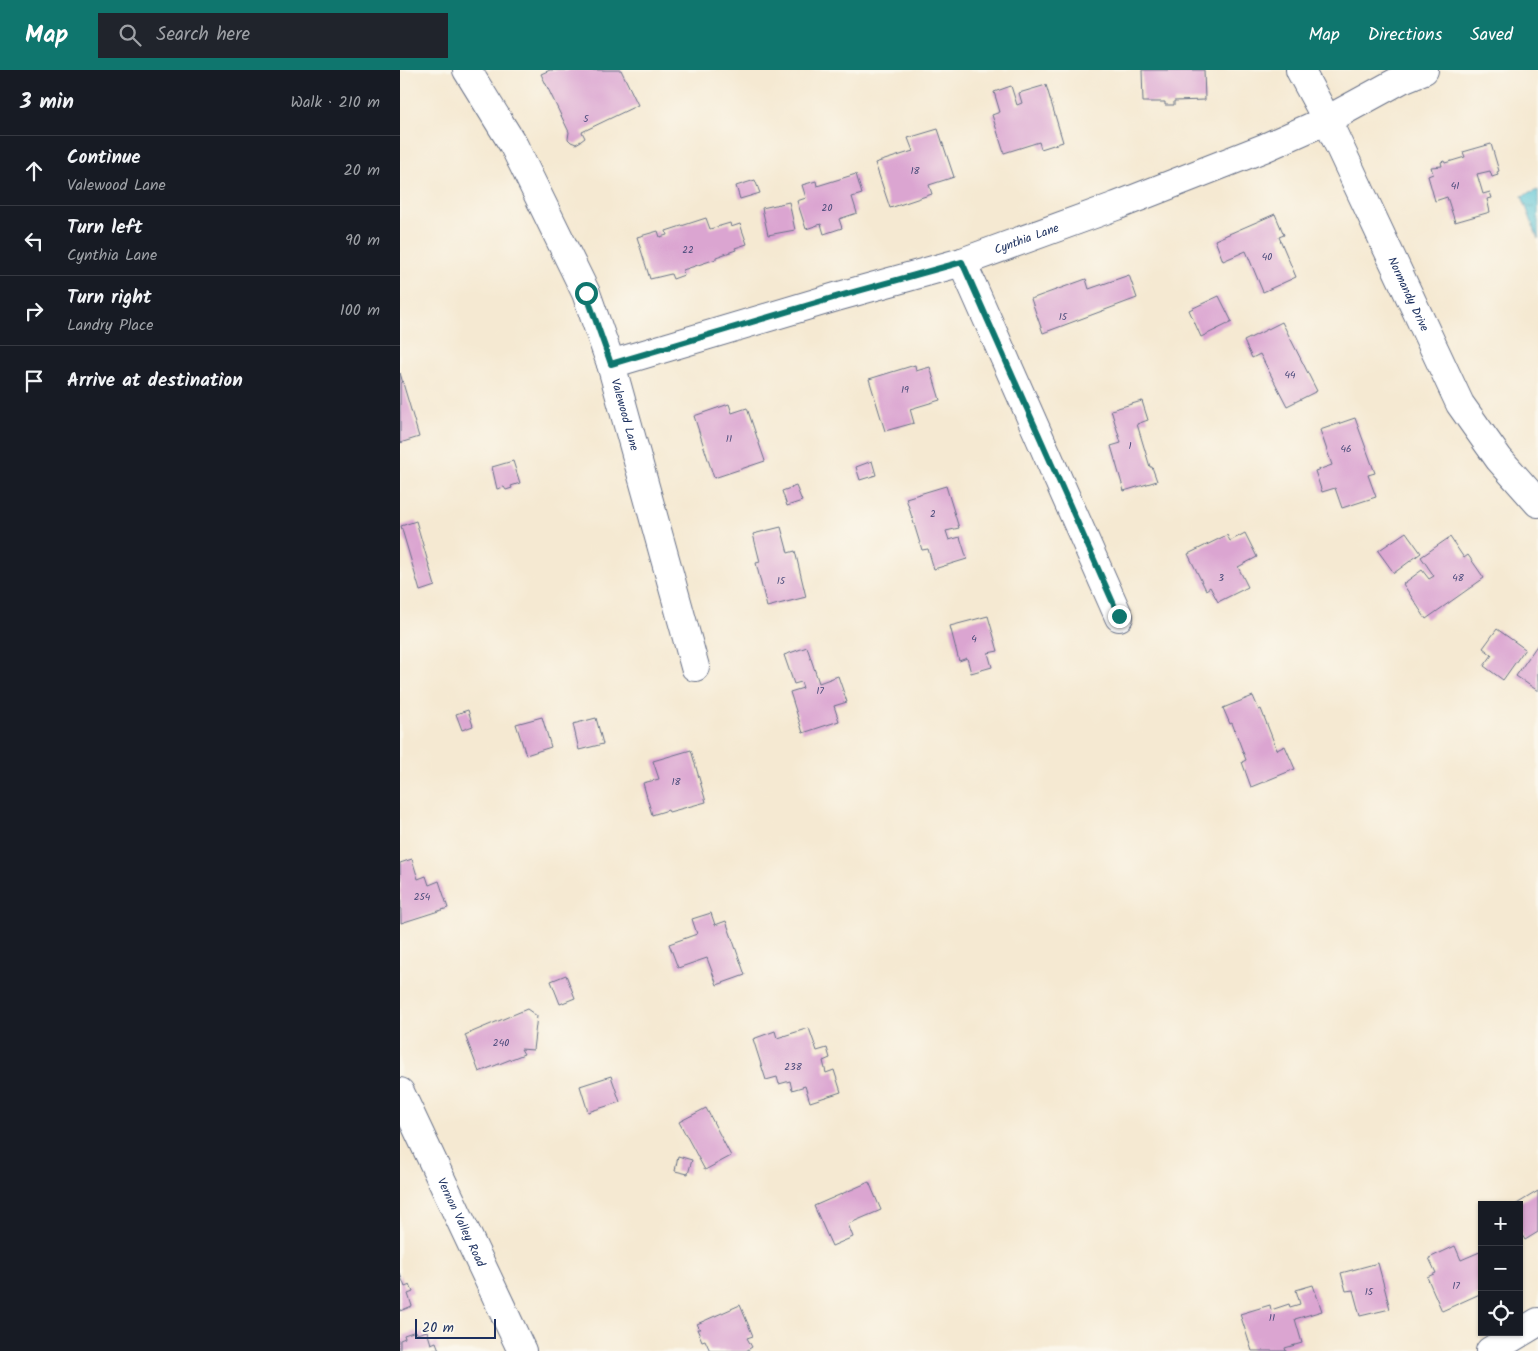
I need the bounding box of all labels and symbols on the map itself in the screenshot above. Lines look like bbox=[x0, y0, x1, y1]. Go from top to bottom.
house number: 5 bbox=[583, 111, 589, 127]
house number: 18 bbox=[910, 163, 921, 179]
house number: 41 bbox=[1451, 178, 1459, 194]
house number: 20 bbox=[822, 200, 832, 216]
street label: Cynthia Lane bbox=[991, 218, 1062, 260]
house number: 22 bbox=[682, 242, 694, 258]
house number: 40 bbox=[1262, 249, 1272, 265]
street label: Normandy Drive bbox=[1382, 254, 1434, 335]
route start bbox=[575, 282, 598, 305]
house number: 15 bbox=[1059, 309, 1068, 325]
house number: 44 bbox=[1284, 367, 1296, 383]
street label: Valewood Lane bbox=[606, 377, 644, 454]
house number: 19 bbox=[901, 382, 909, 398]
house number: 11 bbox=[726, 431, 732, 447]
house number: 1 bbox=[1128, 438, 1132, 454]
house number: 46 bbox=[1340, 441, 1352, 457]
house number: 2 bbox=[930, 506, 936, 522]
house number: 3 bbox=[1218, 570, 1224, 586]
house number: 48 bbox=[1452, 570, 1465, 586]
house number: 15 bbox=[777, 573, 786, 589]
route end bbox=[1108, 605, 1131, 628]
house number: 4 bbox=[971, 631, 977, 647]
house number: 17 bbox=[816, 683, 824, 699]
house number: 18 bbox=[671, 774, 682, 790]
house number: 254 bbox=[414, 889, 431, 905]
house number: 240 bbox=[493, 1035, 509, 1051]
house number: 238 bbox=[784, 1059, 803, 1075]
street label: Vernon Valley Road bbox=[432, 1175, 491, 1271]
house number: 17 bbox=[1452, 1278, 1460, 1294]
house number: 15 bbox=[1365, 1284, 1374, 1300]
house number: 11 bbox=[1269, 1310, 1275, 1326]
scale bar bbox=[415, 1316, 496, 1339]

